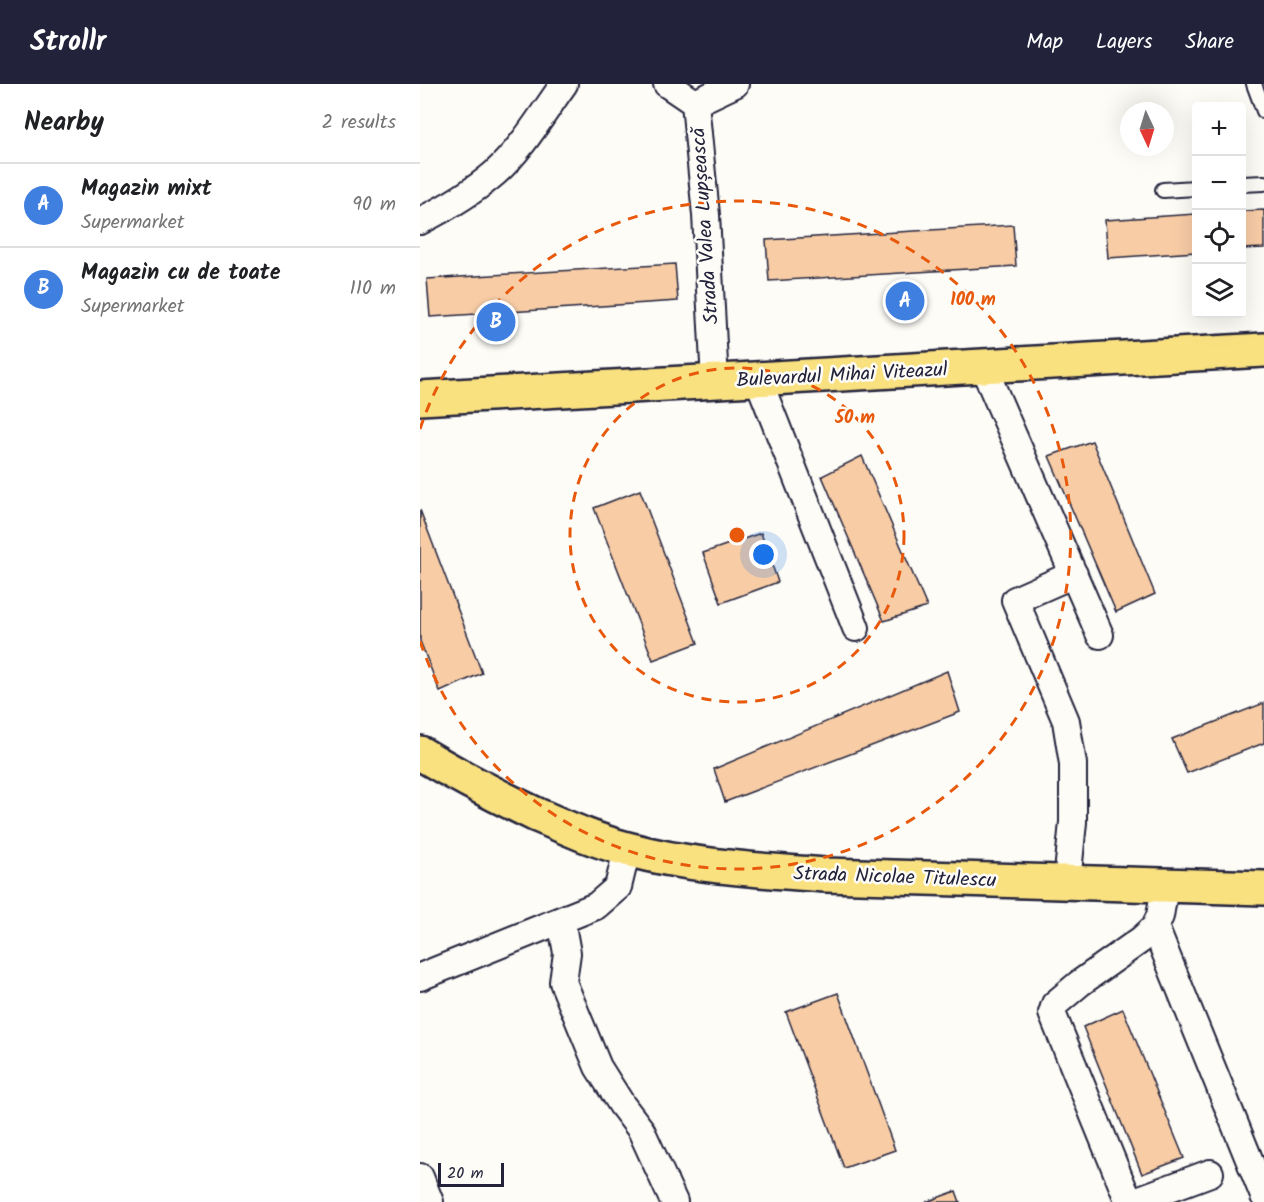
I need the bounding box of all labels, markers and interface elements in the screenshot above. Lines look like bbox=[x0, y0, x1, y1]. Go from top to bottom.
text: Strollr bbox=[30, 20, 106, 65]
text: Map bbox=[1026, 26, 1063, 59]
text: Layers bbox=[1096, 26, 1152, 59]
text: Share bbox=[1185, 26, 1234, 59]
text: Nearby bbox=[24, 102, 104, 144]
north arrow bbox=[1120, 102, 1174, 156]
map controls bbox=[1192, 102, 1246, 318]
button: + bbox=[1192, 102, 1246, 156]
text: 2 results bbox=[321, 107, 396, 139]
street label: Strada Valea Lupșească bbox=[683, 125, 729, 325]
button: − bbox=[1192, 156, 1246, 210]
text: Magazin mixt bbox=[81, 172, 212, 207]
text: A bbox=[37, 189, 50, 221]
text: 90 m bbox=[352, 189, 396, 221]
text: Supermarket bbox=[81, 207, 184, 239]
button: locate bbox=[1192, 210, 1246, 264]
text: Magazin cu de toate bbox=[81, 256, 280, 291]
button: layers bbox=[1192, 264, 1246, 318]
text: B bbox=[37, 273, 50, 305]
text: 110 m bbox=[350, 273, 396, 305]
pin: A bbox=[886, 278, 924, 324]
text: 100 m bbox=[950, 286, 996, 315]
text: Supermarket bbox=[81, 291, 184, 323]
pin: B bbox=[476, 300, 516, 344]
street label: Bulevardul Mihai Viteazul bbox=[736, 354, 949, 398]
text: 50 m bbox=[834, 404, 875, 433]
centre of rings bbox=[727, 525, 747, 545]
your location bbox=[749, 540, 778, 569]
street label: Strada Nicolae Titulescu bbox=[793, 858, 997, 898]
scale bar bbox=[438, 1160, 504, 1188]
text: 20 m bbox=[447, 1161, 483, 1186]

